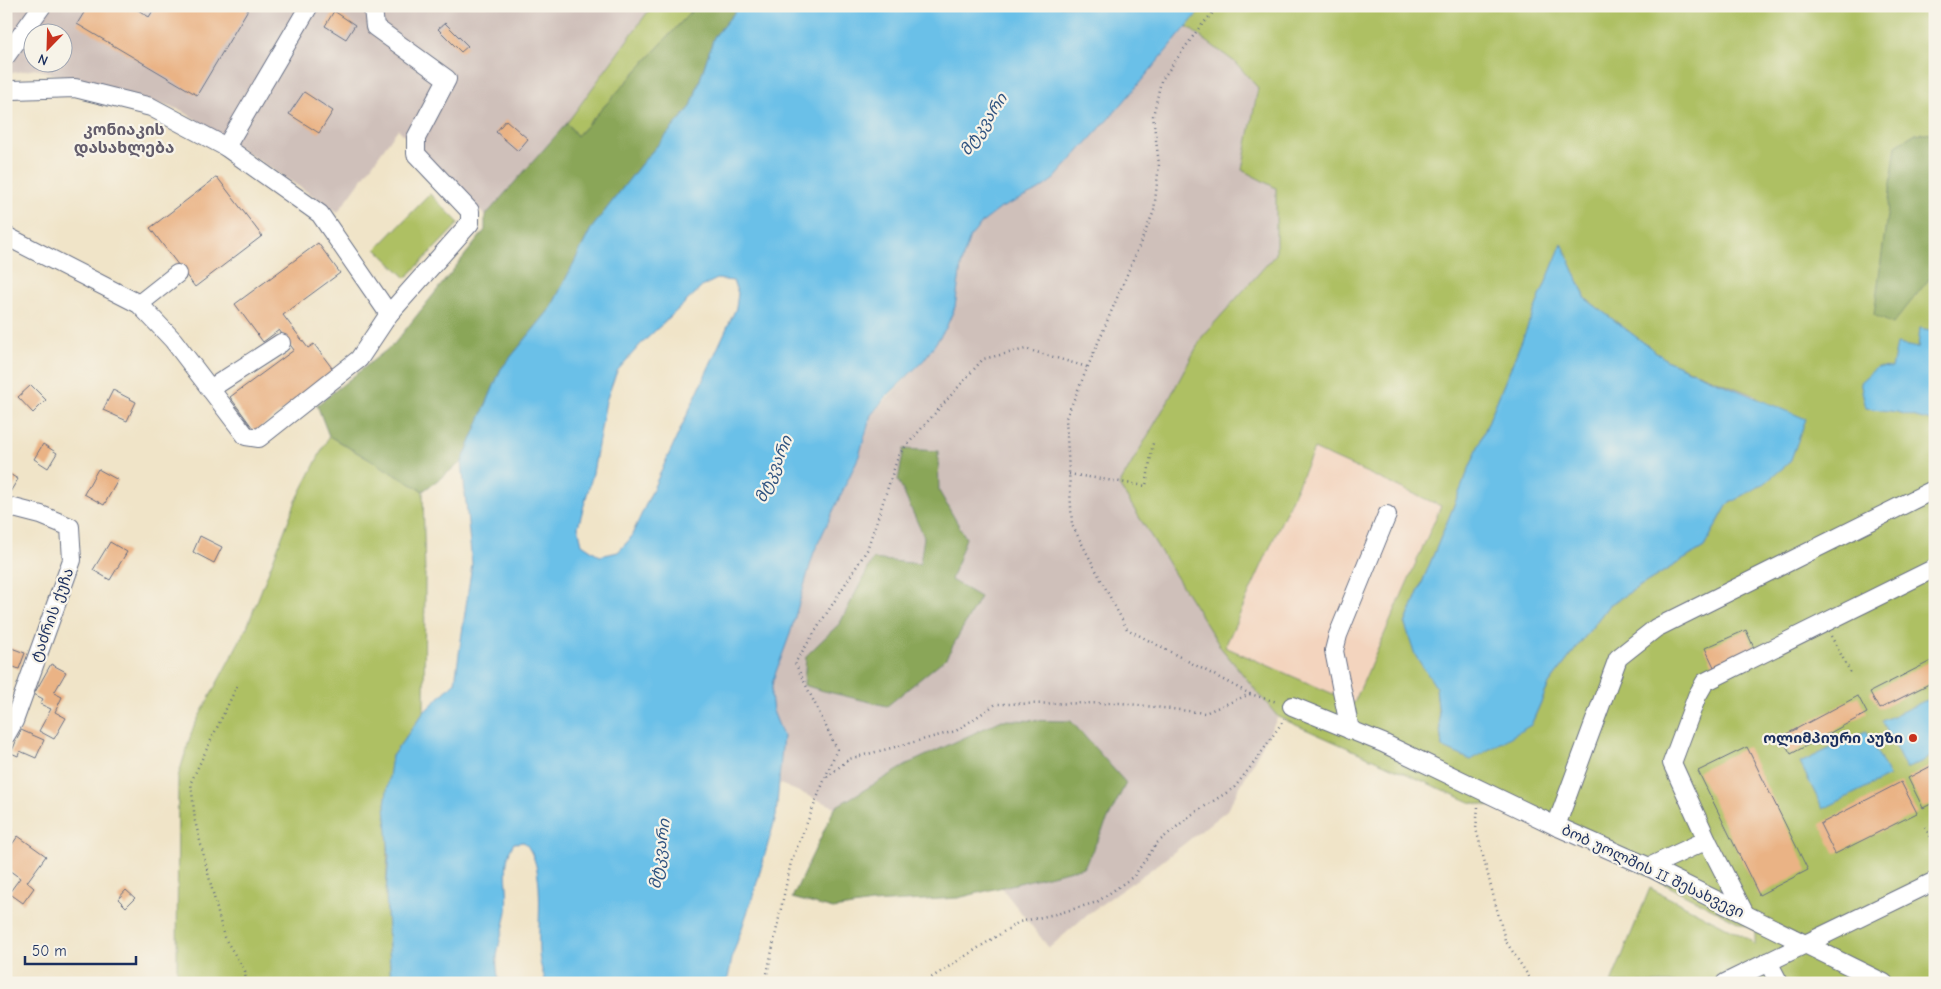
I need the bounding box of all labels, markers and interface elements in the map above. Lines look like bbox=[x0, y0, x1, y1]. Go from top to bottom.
north arrow bbox=[22, 22, 72, 72]
text: N bbox=[36, 50, 51, 69]
water label: მტკვარი bbox=[957, 90, 1011, 159]
district label: კონიაკის დასახლება bbox=[74, 121, 174, 158]
water label: მტკვარი bbox=[752, 433, 796, 505]
street label: ტაძრის ქუჩა bbox=[27, 566, 77, 664]
place label: ოლიმპიური აუზი bbox=[1763, 729, 1903, 747]
marker: ოლიმპიური აუზი bbox=[1907, 732, 1919, 744]
water label: მტკვარი bbox=[646, 817, 674, 890]
street label: ბობ უოლშის II შესახვევი bbox=[1559, 821, 1747, 921]
scale bar bbox=[25, 934, 136, 966]
text: 50 m bbox=[32, 942, 67, 960]

